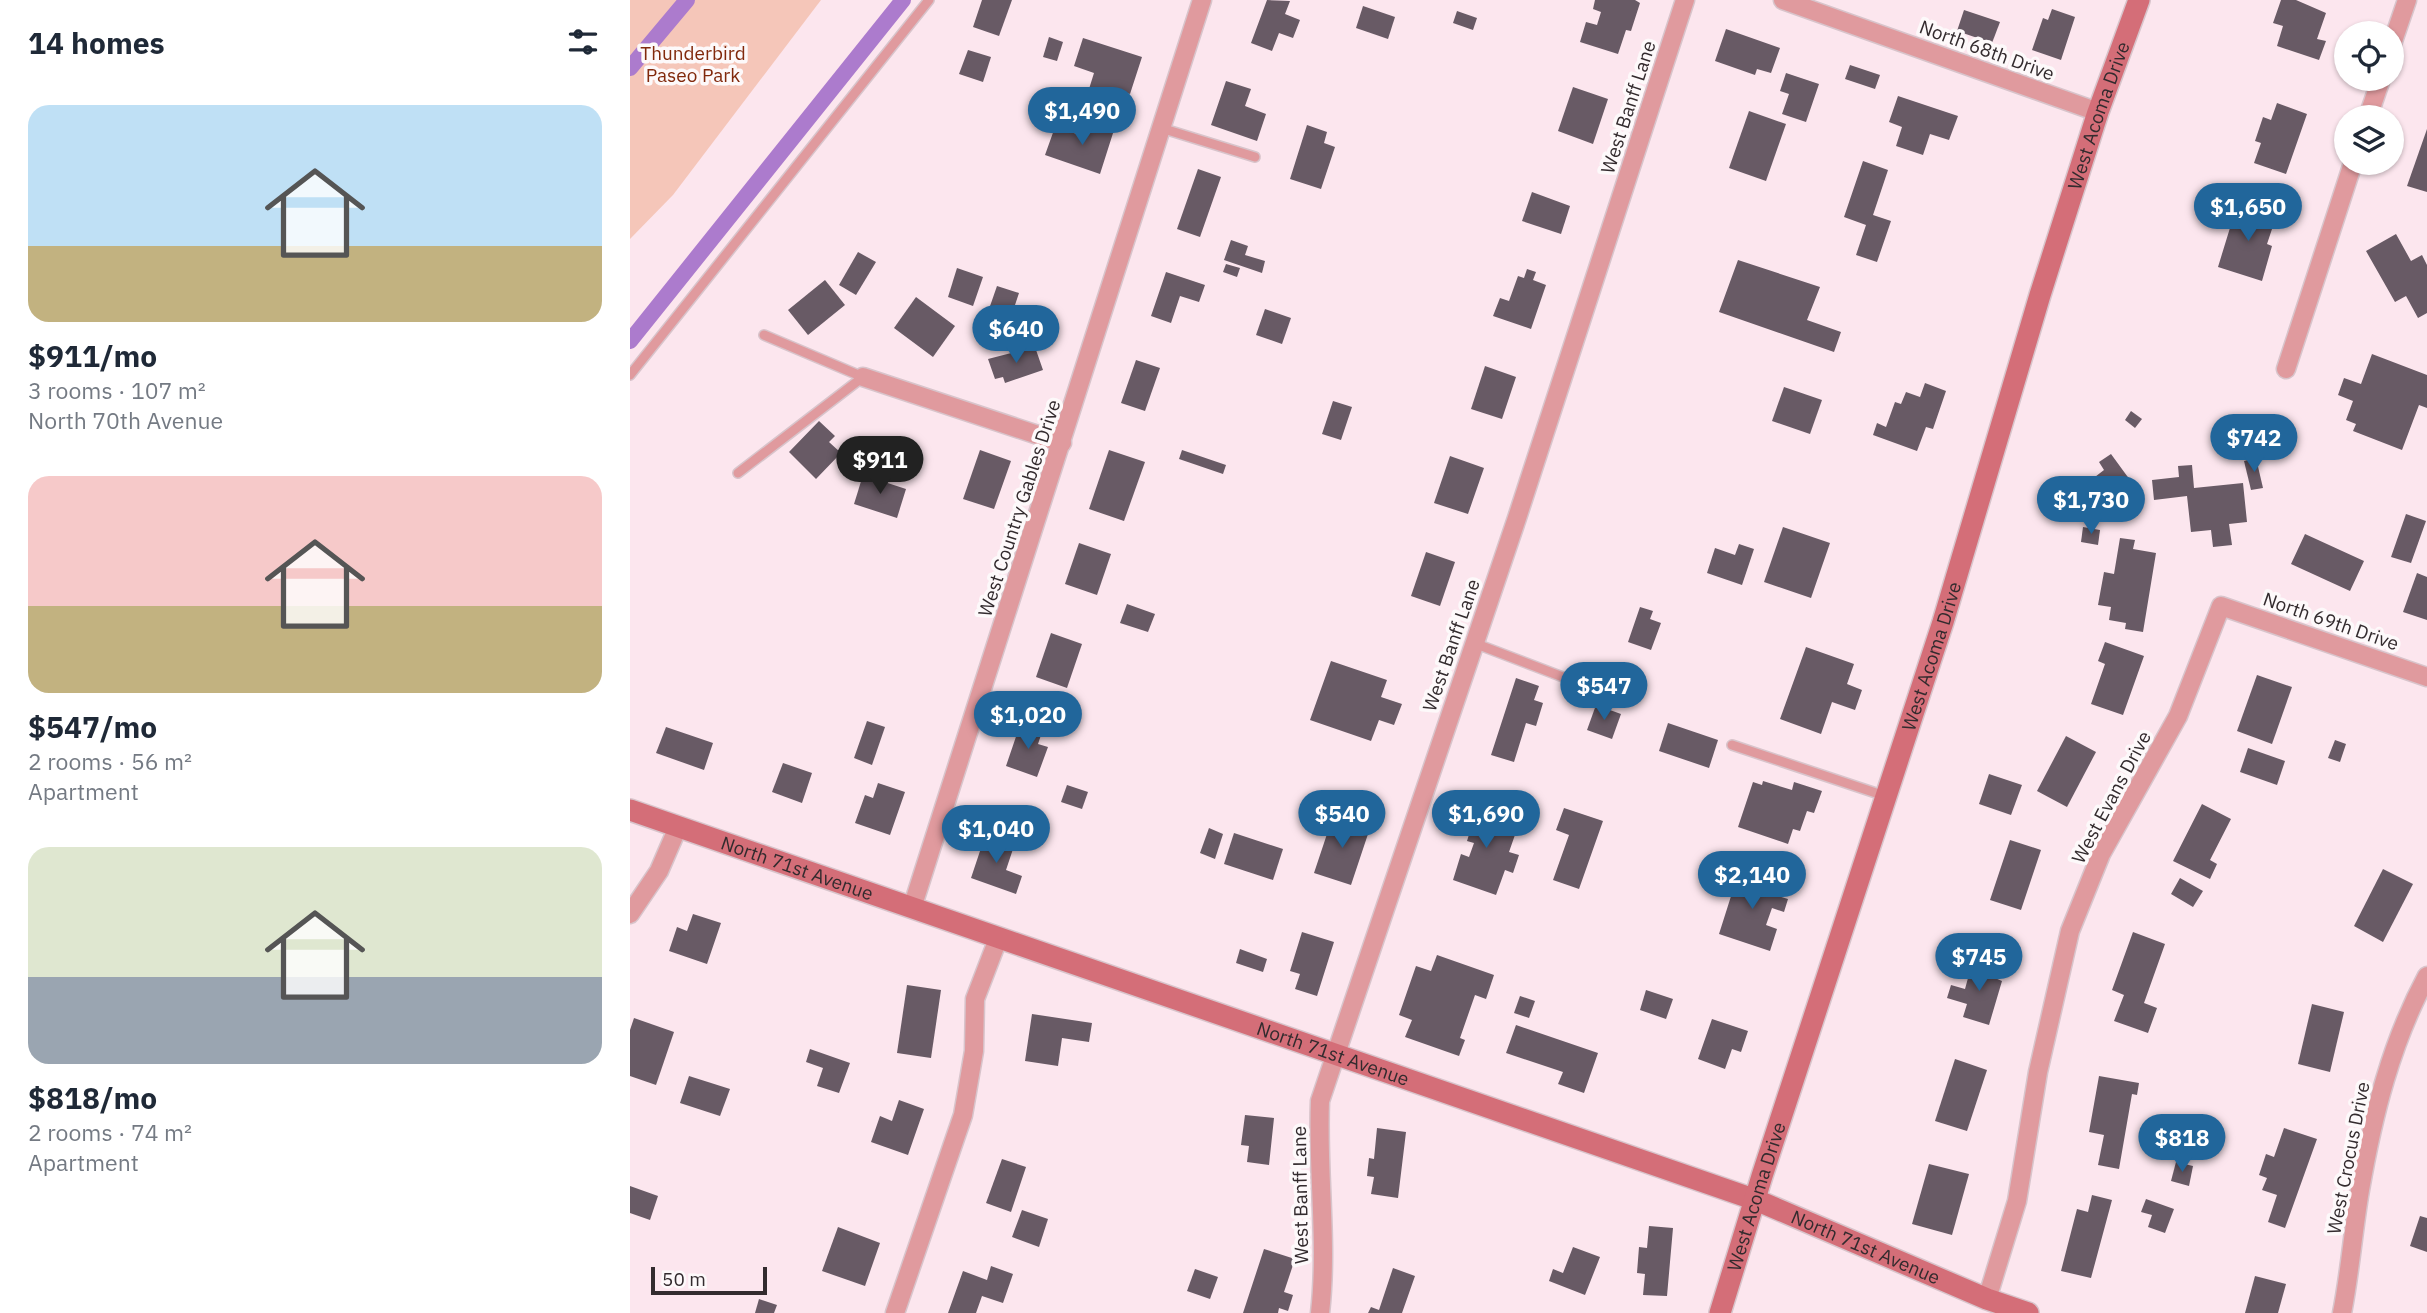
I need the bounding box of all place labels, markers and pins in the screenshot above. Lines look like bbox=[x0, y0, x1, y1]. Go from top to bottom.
pin: $1,490 bbox=[1025, 88, 1139, 147]
pin: $1,650 bbox=[2191, 184, 2305, 243]
pin: $640 bbox=[975, 306, 1057, 365]
pin: $742 bbox=[2213, 414, 2295, 474]
pin: $911 bbox=[839, 436, 921, 496]
pin: $1,730 bbox=[2034, 476, 2148, 536]
pin: $547 bbox=[1563, 662, 1645, 722]
pin: $1,020 bbox=[971, 692, 1085, 751]
pin: $540 bbox=[1301, 790, 1383, 850]
pin: $1,690 bbox=[1429, 790, 1543, 850]
pin: $1,040 bbox=[939, 806, 1053, 865]
pin: $2,140 bbox=[1695, 852, 1809, 911]
pin: $745 bbox=[1938, 934, 2020, 993]
pin: $818 bbox=[2141, 1114, 2223, 1174]

